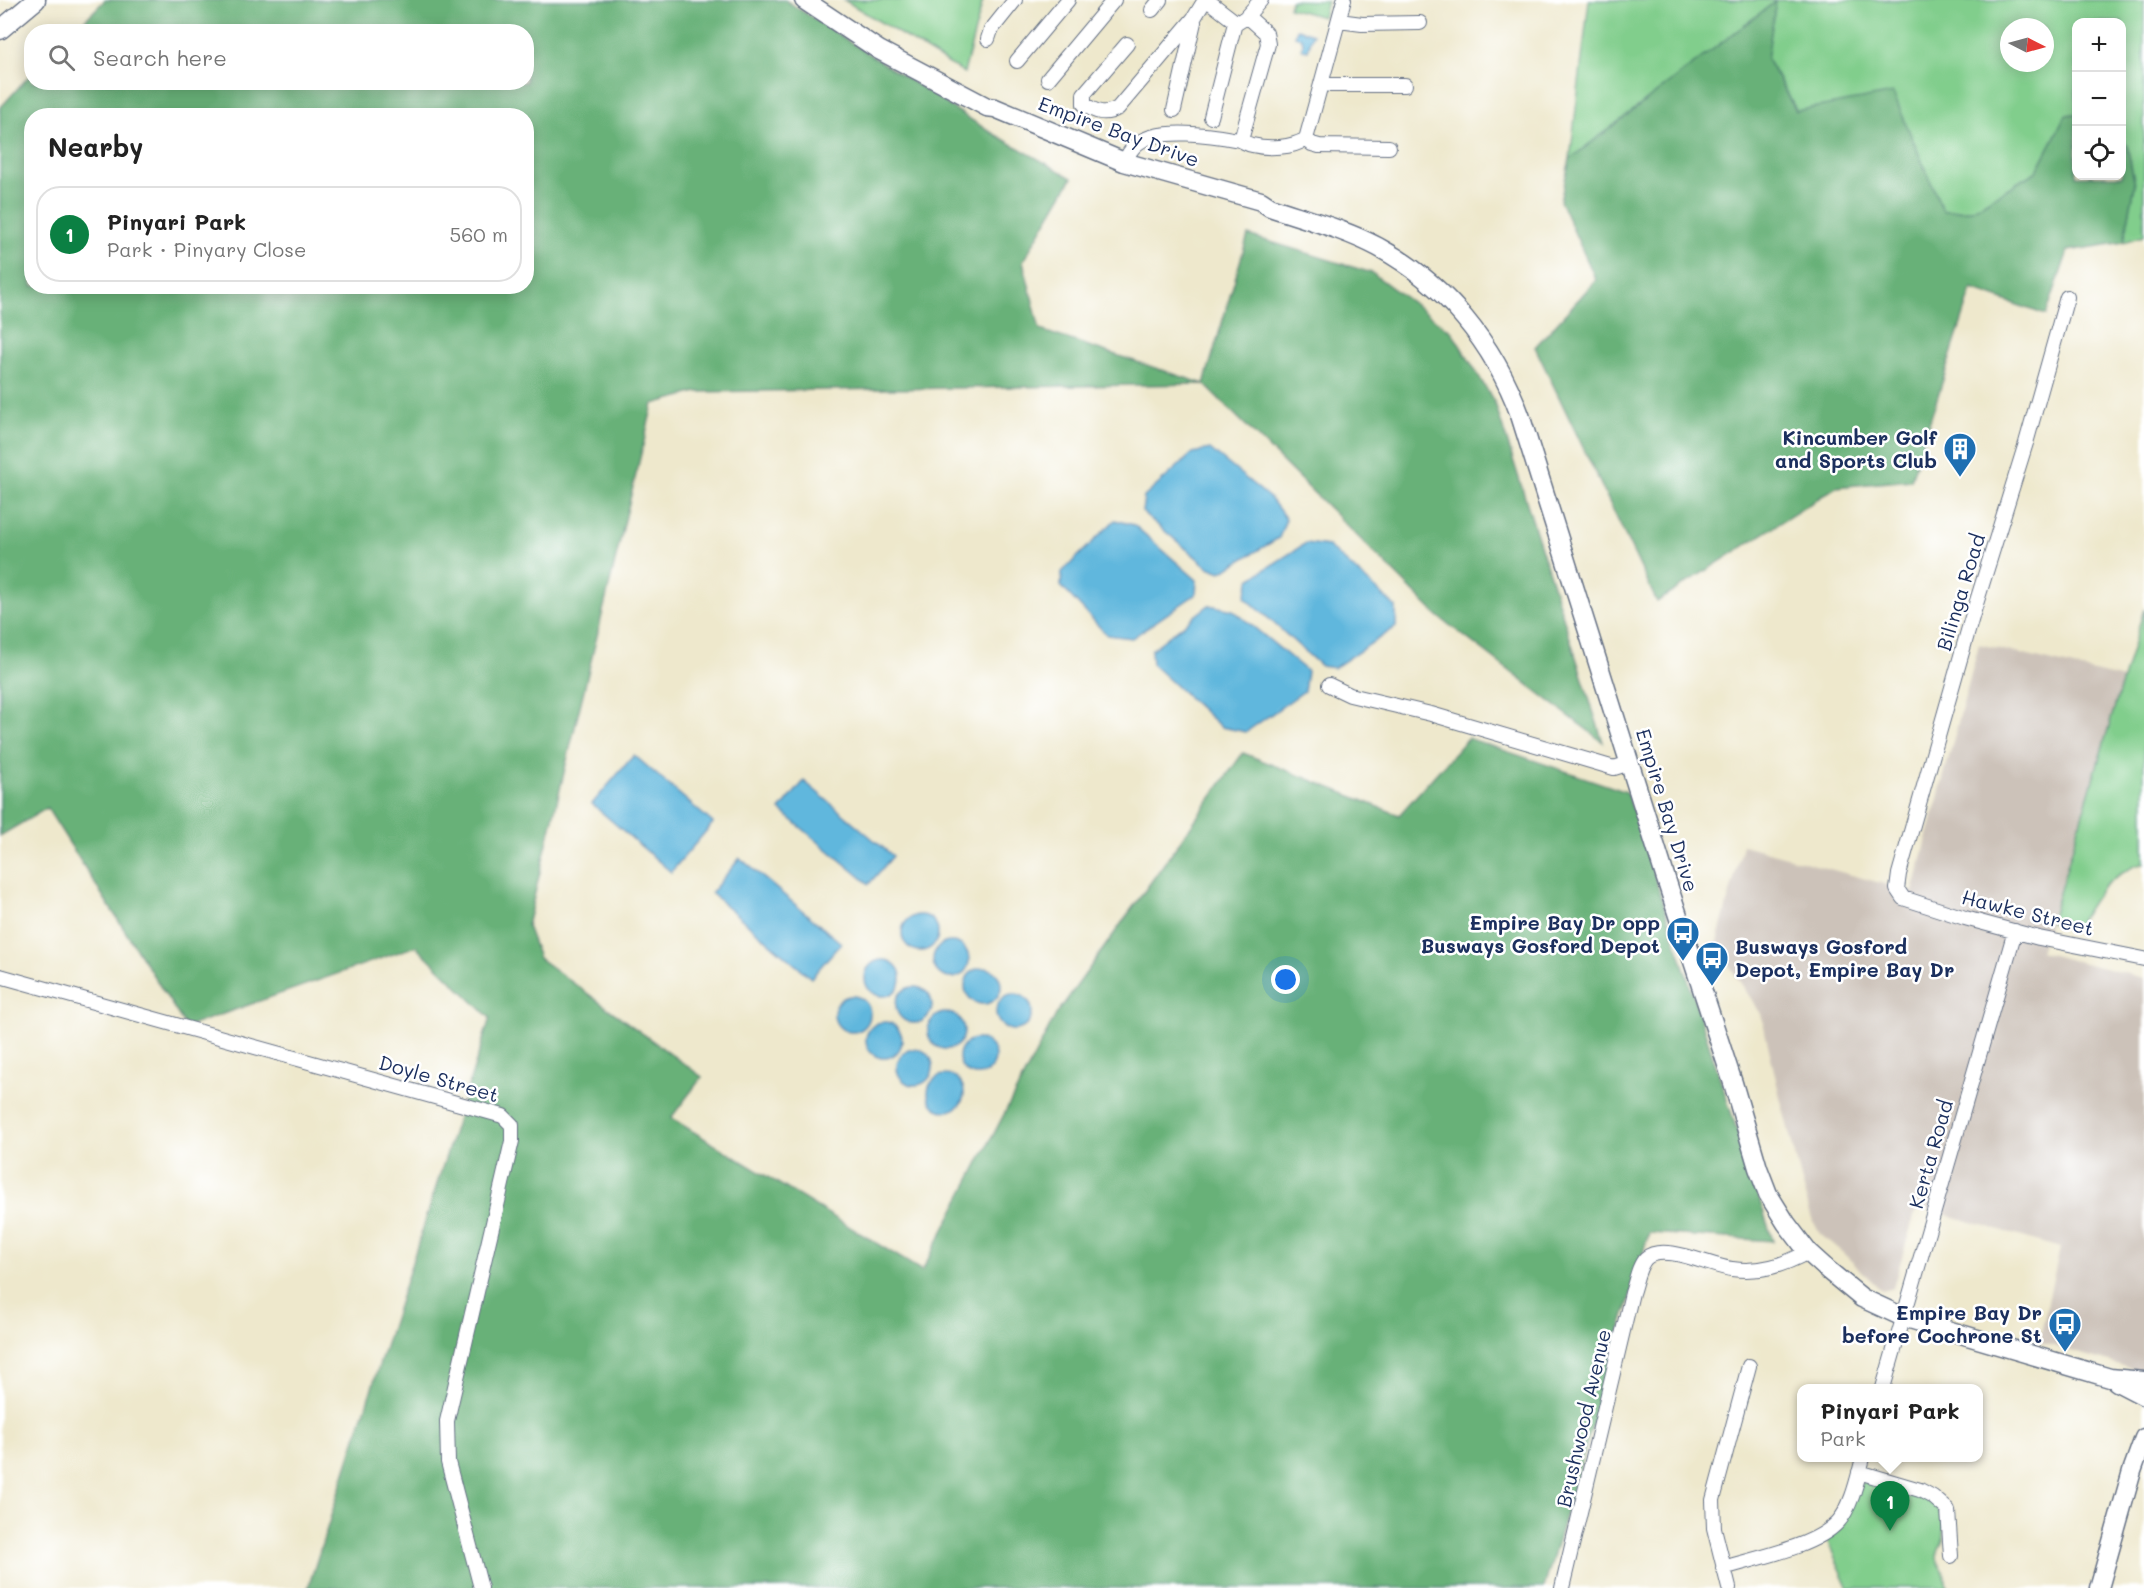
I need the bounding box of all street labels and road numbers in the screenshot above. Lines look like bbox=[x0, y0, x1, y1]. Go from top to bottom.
street label: Empire Bay Drive bbox=[1035, 90, 1203, 172]
street label: Bilinga Road bbox=[1930, 530, 1990, 654]
street label: Empire Bay Drive bbox=[1631, 725, 1705, 895]
street label: Hawke Street bbox=[1959, 883, 2097, 941]
street label: Doyle Street bbox=[376, 1048, 502, 1108]
street label: Kerta Road bbox=[1902, 1097, 1958, 1211]
street label: Brushwood Avenue bbox=[1550, 1326, 1616, 1510]

